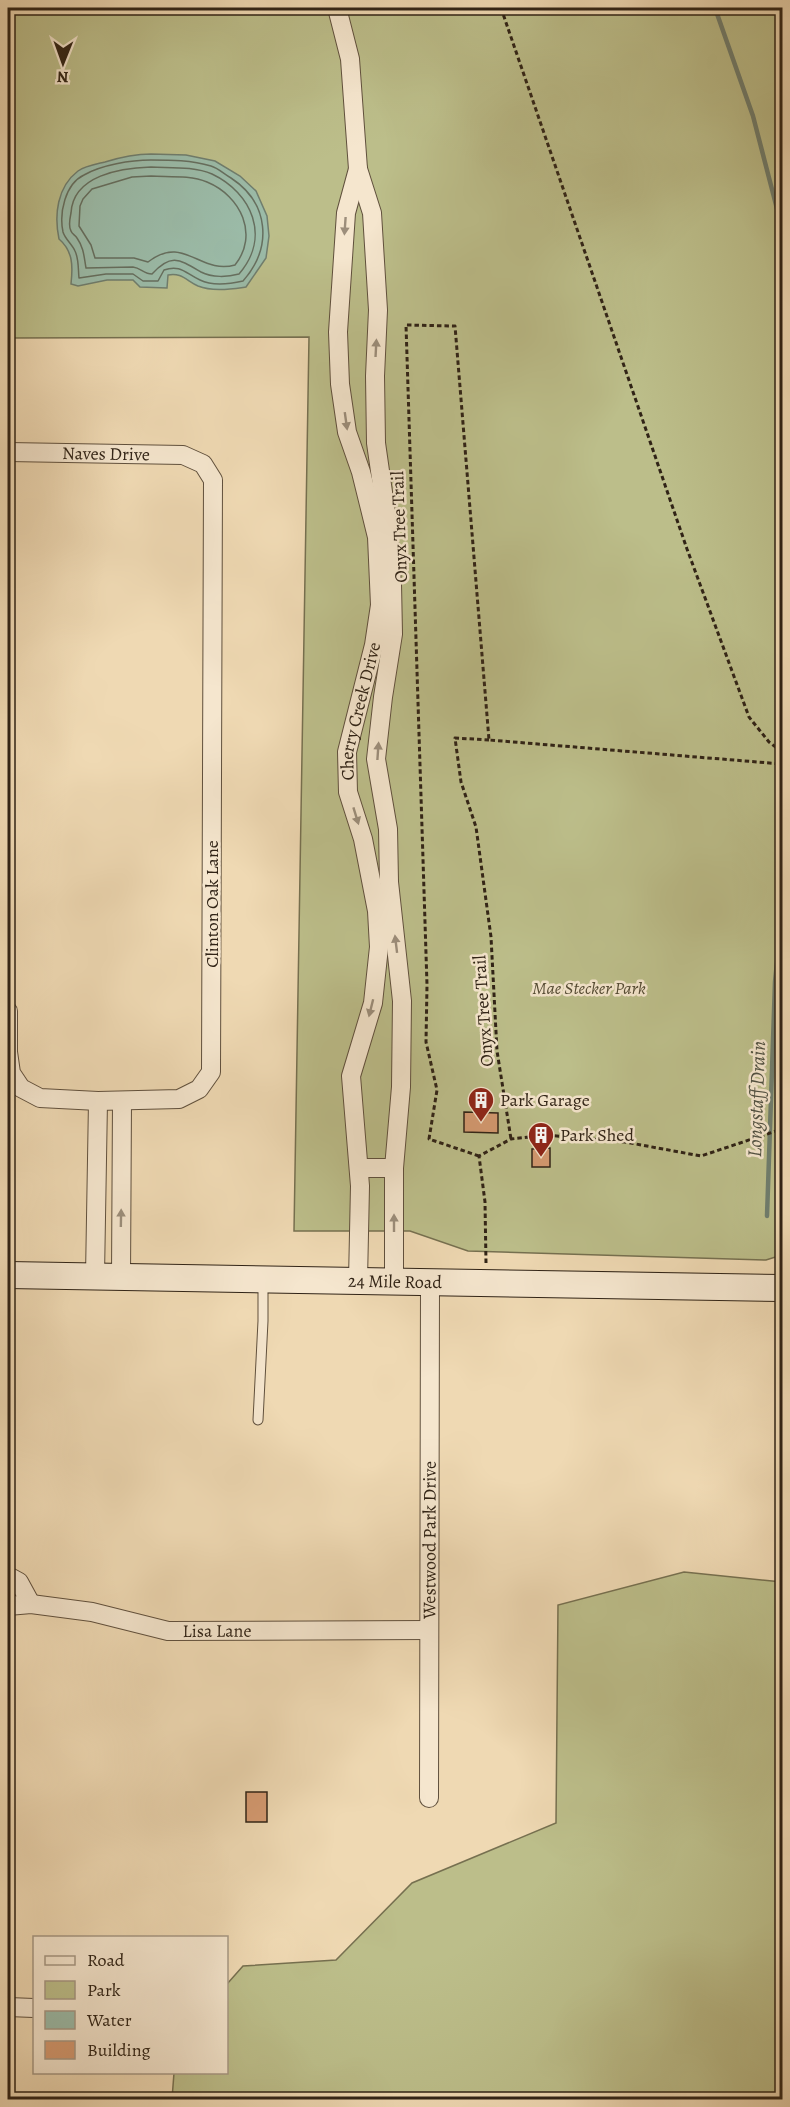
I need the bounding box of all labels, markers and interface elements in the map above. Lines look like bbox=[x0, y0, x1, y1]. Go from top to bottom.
north arrow bbox=[33, 33, 93, 93]
text: N bbox=[56, 66, 69, 88]
one-way arrow bbox=[341, 217, 350, 236]
one-way arrow bbox=[372, 338, 381, 357]
one-way arrow bbox=[341, 411, 350, 430]
street label: Naves Drive bbox=[62, 441, 150, 466]
street label: Onyx Tree Trail bbox=[385, 470, 413, 583]
street label: Cherry Creek Drive bbox=[335, 639, 386, 781]
one-way arrow bbox=[373, 741, 382, 760]
one-way arrow bbox=[352, 807, 361, 825]
street label: Clinton Oak Lane bbox=[200, 840, 224, 968]
one-way arrow bbox=[391, 935, 400, 954]
street label: Onyx Tree Trail bbox=[467, 954, 499, 1068]
park label: Mae Stecker Park bbox=[532, 976, 646, 1000]
one-way arrow bbox=[365, 999, 375, 1017]
water label: Longstaff Drain bbox=[741, 1040, 772, 1158]
building icon: Park Garage bbox=[466, 1085, 496, 1123]
place label: Park Garage bbox=[500, 1088, 590, 1112]
building icon: Park Shed bbox=[526, 1120, 556, 1158]
place label: Park Shed bbox=[560, 1123, 634, 1147]
one-way arrow bbox=[116, 1209, 126, 1228]
one-way arrow bbox=[389, 1213, 399, 1232]
street label: 24 Mile Road bbox=[348, 1269, 442, 1294]
street label: Westwood Park Drive bbox=[417, 1461, 442, 1620]
street label: Lisa Lane bbox=[183, 1619, 252, 1643]
legend bbox=[33, 1936, 228, 2074]
text: Road bbox=[87, 1948, 125, 1972]
text: Park bbox=[87, 1978, 121, 2002]
text: Water bbox=[86, 2008, 132, 2032]
text: Building bbox=[87, 2038, 151, 2062]

